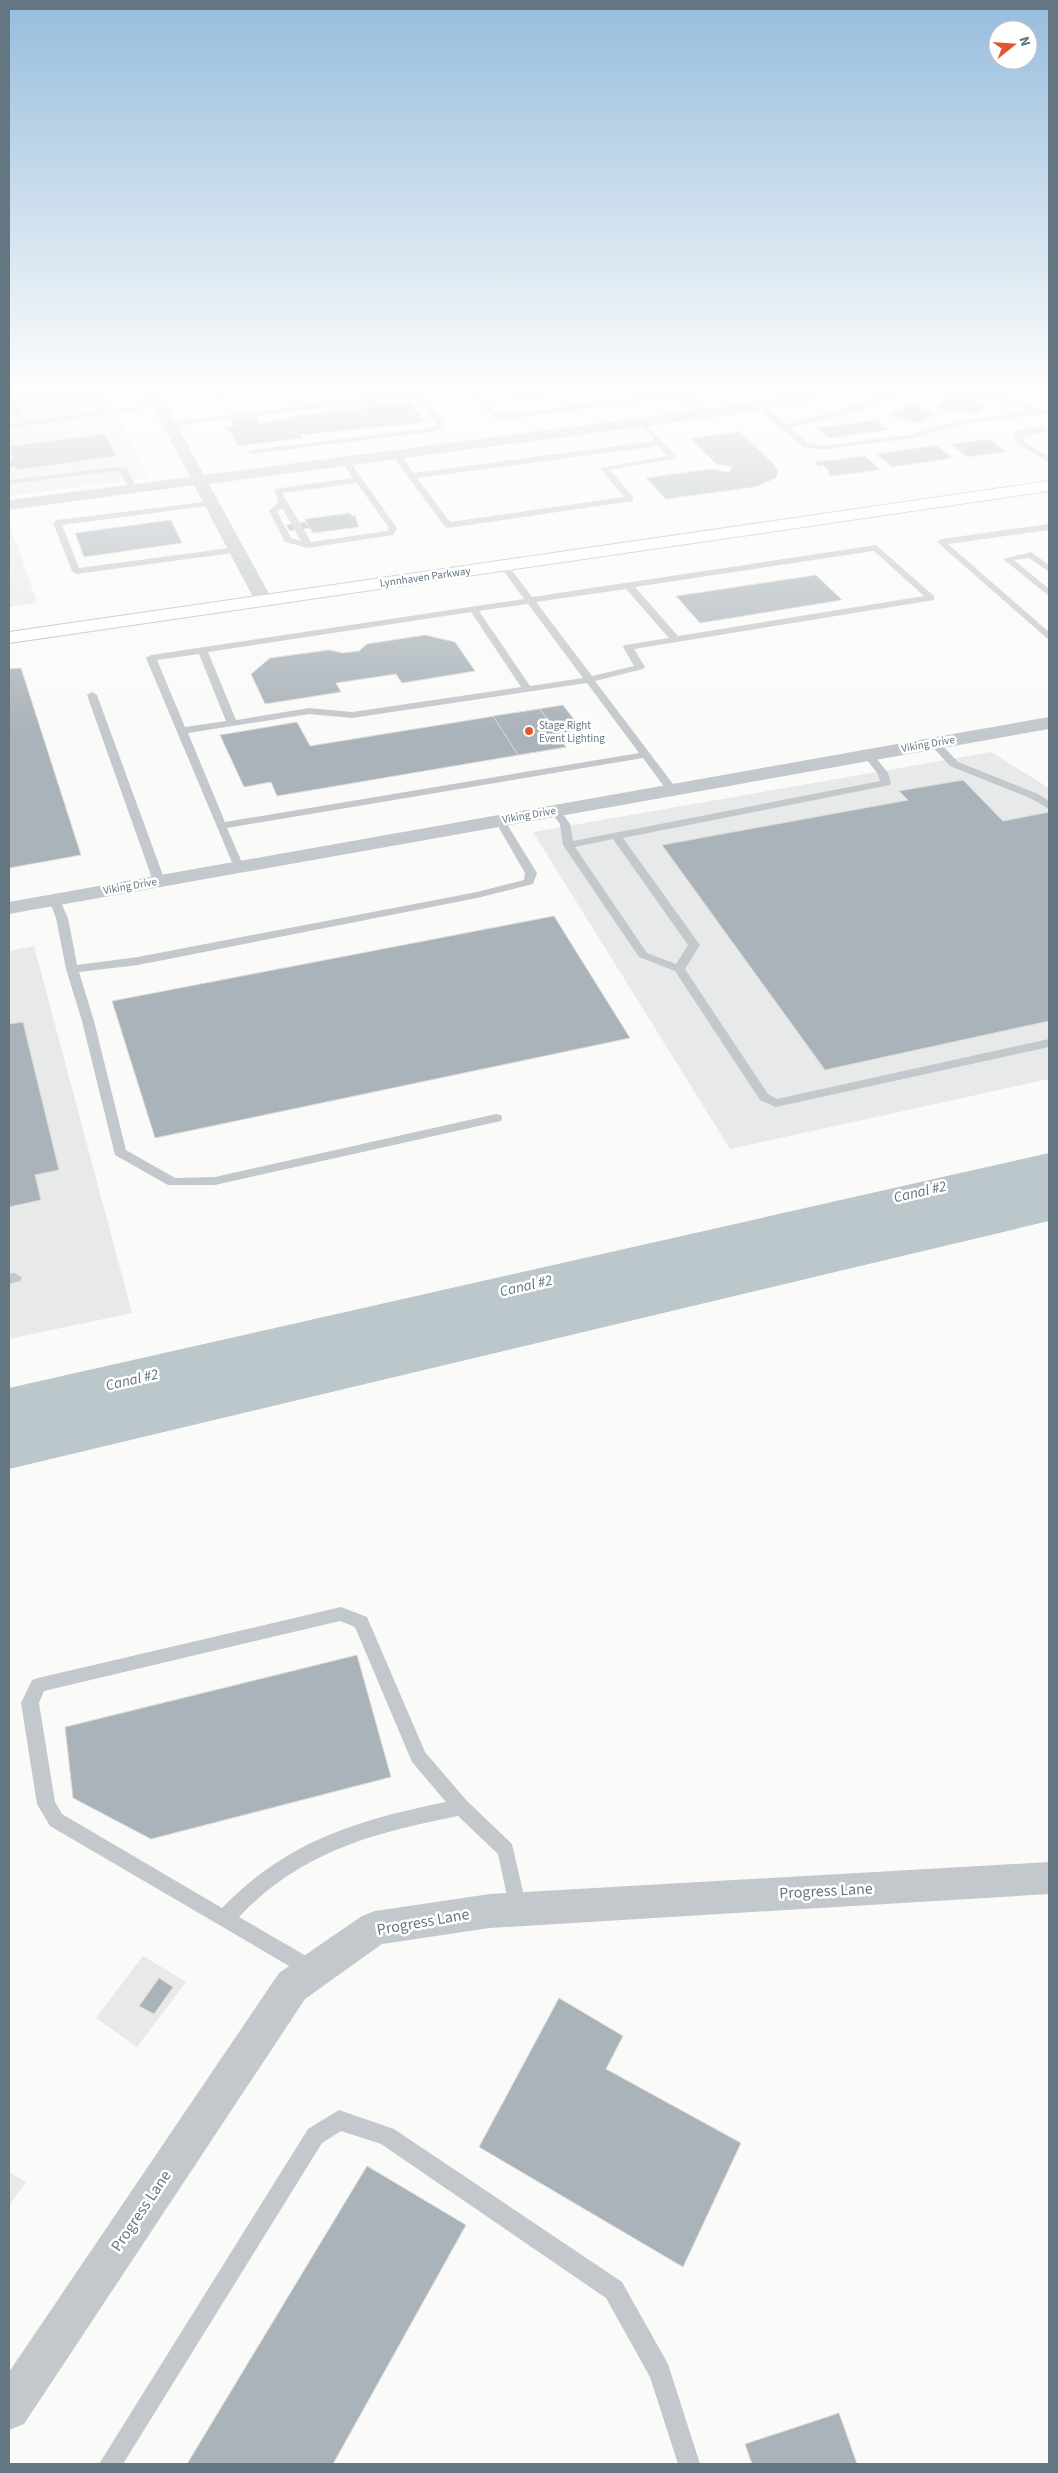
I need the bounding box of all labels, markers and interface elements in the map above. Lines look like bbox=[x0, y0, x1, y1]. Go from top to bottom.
north arrow bbox=[988, 20, 1038, 70]
text: N bbox=[1014, 34, 1035, 49]
street label: Lynnhaven Parkway bbox=[379, 563, 471, 591]
place label: Stage Right Event Lighting bbox=[539, 718, 605, 746]
marker: Stage Right Event Lighting bbox=[523, 725, 535, 737]
street label: Viking Drive bbox=[900, 732, 956, 756]
street label: Viking Drive bbox=[501, 803, 557, 827]
street label: Viking Drive bbox=[102, 874, 158, 898]
water label: Canal #2 bbox=[892, 1176, 948, 1208]
water label: Canal #2 bbox=[498, 1270, 554, 1302]
water label: Canal #2 bbox=[104, 1364, 160, 1396]
street label: Progress Lane bbox=[779, 1878, 873, 1904]
street label: Progress Lane bbox=[375, 1903, 471, 1941]
street label: Progress Lane bbox=[106, 2166, 176, 2256]

